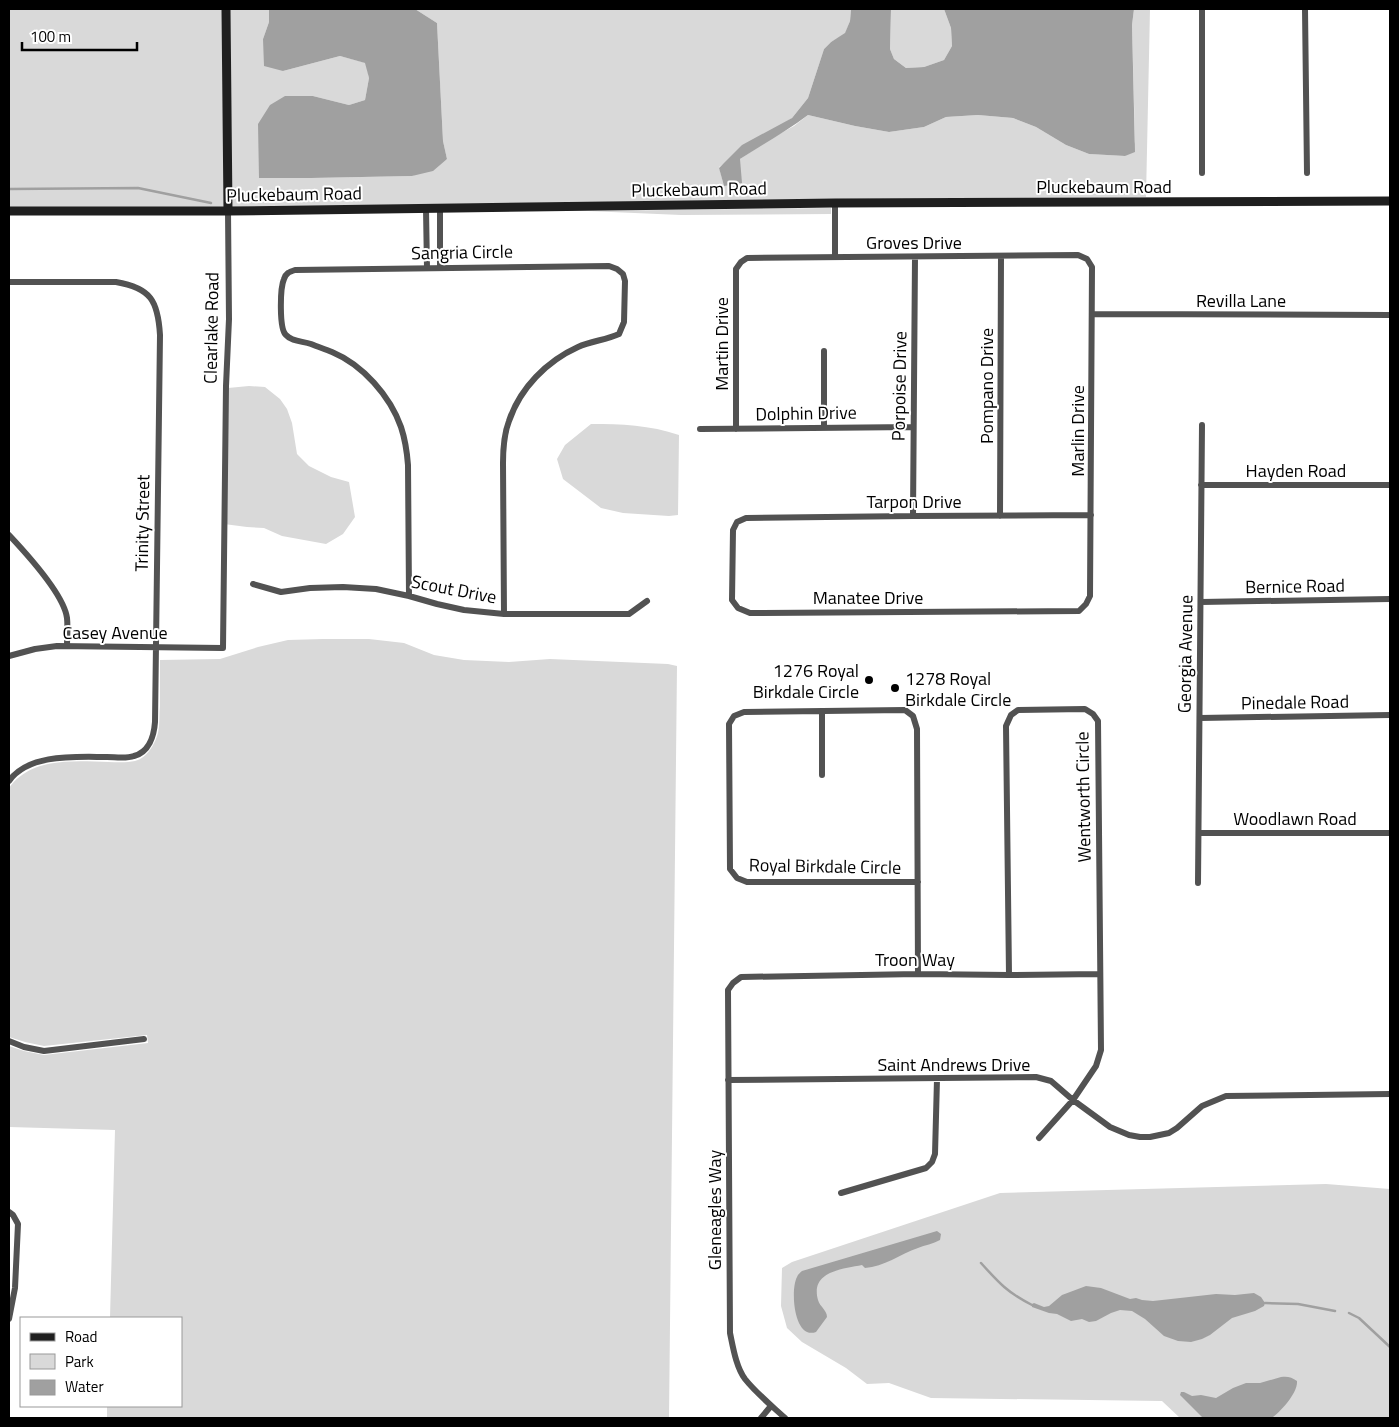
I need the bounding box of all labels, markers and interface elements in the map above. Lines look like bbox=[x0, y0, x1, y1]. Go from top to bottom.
scale bar bbox=[22, 20, 138, 52]
text: 100 m bbox=[30, 25, 71, 48]
street label: Pluckebaum Road bbox=[1036, 173, 1172, 200]
street label: Pluckebaum Road bbox=[631, 174, 767, 204]
street label: Pluckebaum Road bbox=[226, 179, 362, 209]
street label: Groves Drive bbox=[866, 229, 962, 256]
street label: Sangria Circle bbox=[411, 238, 513, 266]
street label: Clearlake Road bbox=[197, 272, 225, 384]
street label: Revilla Lane bbox=[1196, 287, 1286, 314]
street label: Martin Drive bbox=[708, 297, 735, 391]
street label: Pompano Drive bbox=[973, 328, 1000, 444]
street label: Porpoise Drive bbox=[885, 331, 913, 441]
street label: Marlin Drive bbox=[1064, 385, 1091, 477]
street label: Dolphin Drive bbox=[755, 399, 857, 427]
street label: Hayden Road bbox=[1246, 457, 1346, 484]
street label: Trinity Street bbox=[128, 474, 156, 572]
street label: Tarpon Drive bbox=[866, 488, 962, 515]
street label: Scout Drive bbox=[409, 568, 499, 610]
street label: Bernice Road bbox=[1245, 572, 1345, 600]
street label: Manatee Drive bbox=[813, 584, 923, 611]
street label: Georgia Avenue bbox=[1170, 595, 1200, 713]
street label: Casey Avenue bbox=[62, 619, 168, 646]
place label: 1276 Royal Birkdale Circle bbox=[753, 657, 859, 705]
place label: 1278 Royal Birkdale Circle bbox=[905, 665, 1011, 713]
marker: 1276 Royal Birkdale Circle bbox=[863, 674, 875, 686]
marker: 1278 Royal Birkdale Circle bbox=[889, 682, 901, 694]
street label: Pinedale Road bbox=[1241, 688, 1349, 716]
street label: Wentworth Circle bbox=[1068, 731, 1098, 863]
street label: Woodlawn Road bbox=[1233, 805, 1357, 832]
street label: Royal Birkdale Circle bbox=[749, 851, 901, 881]
street label: Troon Way bbox=[875, 946, 955, 973]
street label: Saint Andrews Drive bbox=[878, 1051, 1030, 1078]
street label: Gleneagles Way bbox=[701, 1150, 728, 1270]
legend bbox=[20, 1317, 182, 1407]
text: Road bbox=[65, 1325, 97, 1348]
text: Park bbox=[65, 1350, 94, 1373]
text: Water bbox=[65, 1375, 104, 1398]

